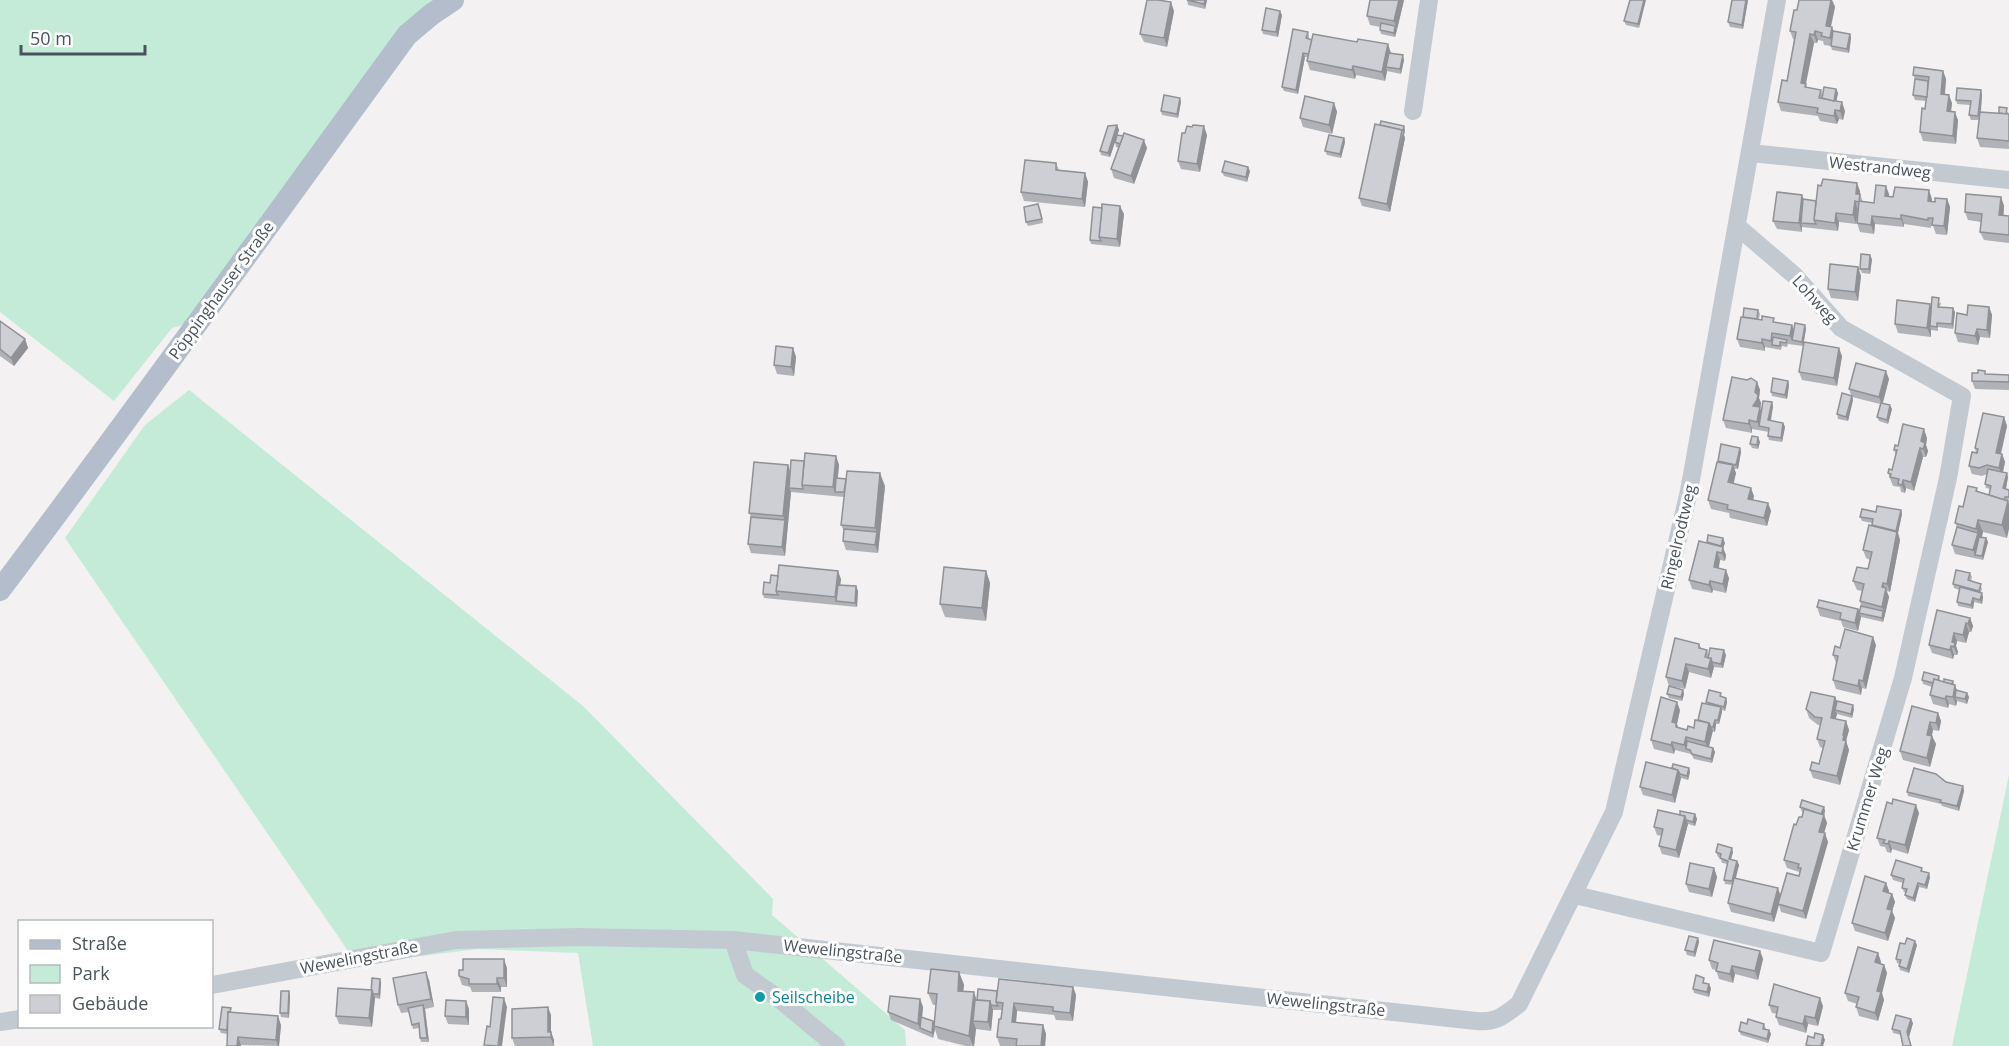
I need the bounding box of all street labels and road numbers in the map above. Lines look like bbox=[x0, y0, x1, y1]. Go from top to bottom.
street label: Westrandweg bbox=[1828, 151, 1932, 183]
street label: Pöppinghauser Straße bbox=[163, 216, 279, 364]
street label: Lohweg bbox=[1787, 270, 1843, 328]
street label: Ringelrodtweg bbox=[1655, 482, 1701, 592]
street label: Krummer Weg bbox=[1841, 744, 1893, 854]
street label: Wewelingstraße bbox=[782, 934, 904, 968]
street label: Wewelingstraße bbox=[298, 935, 420, 979]
street label: Wewelingstraße bbox=[1265, 987, 1387, 1021]

